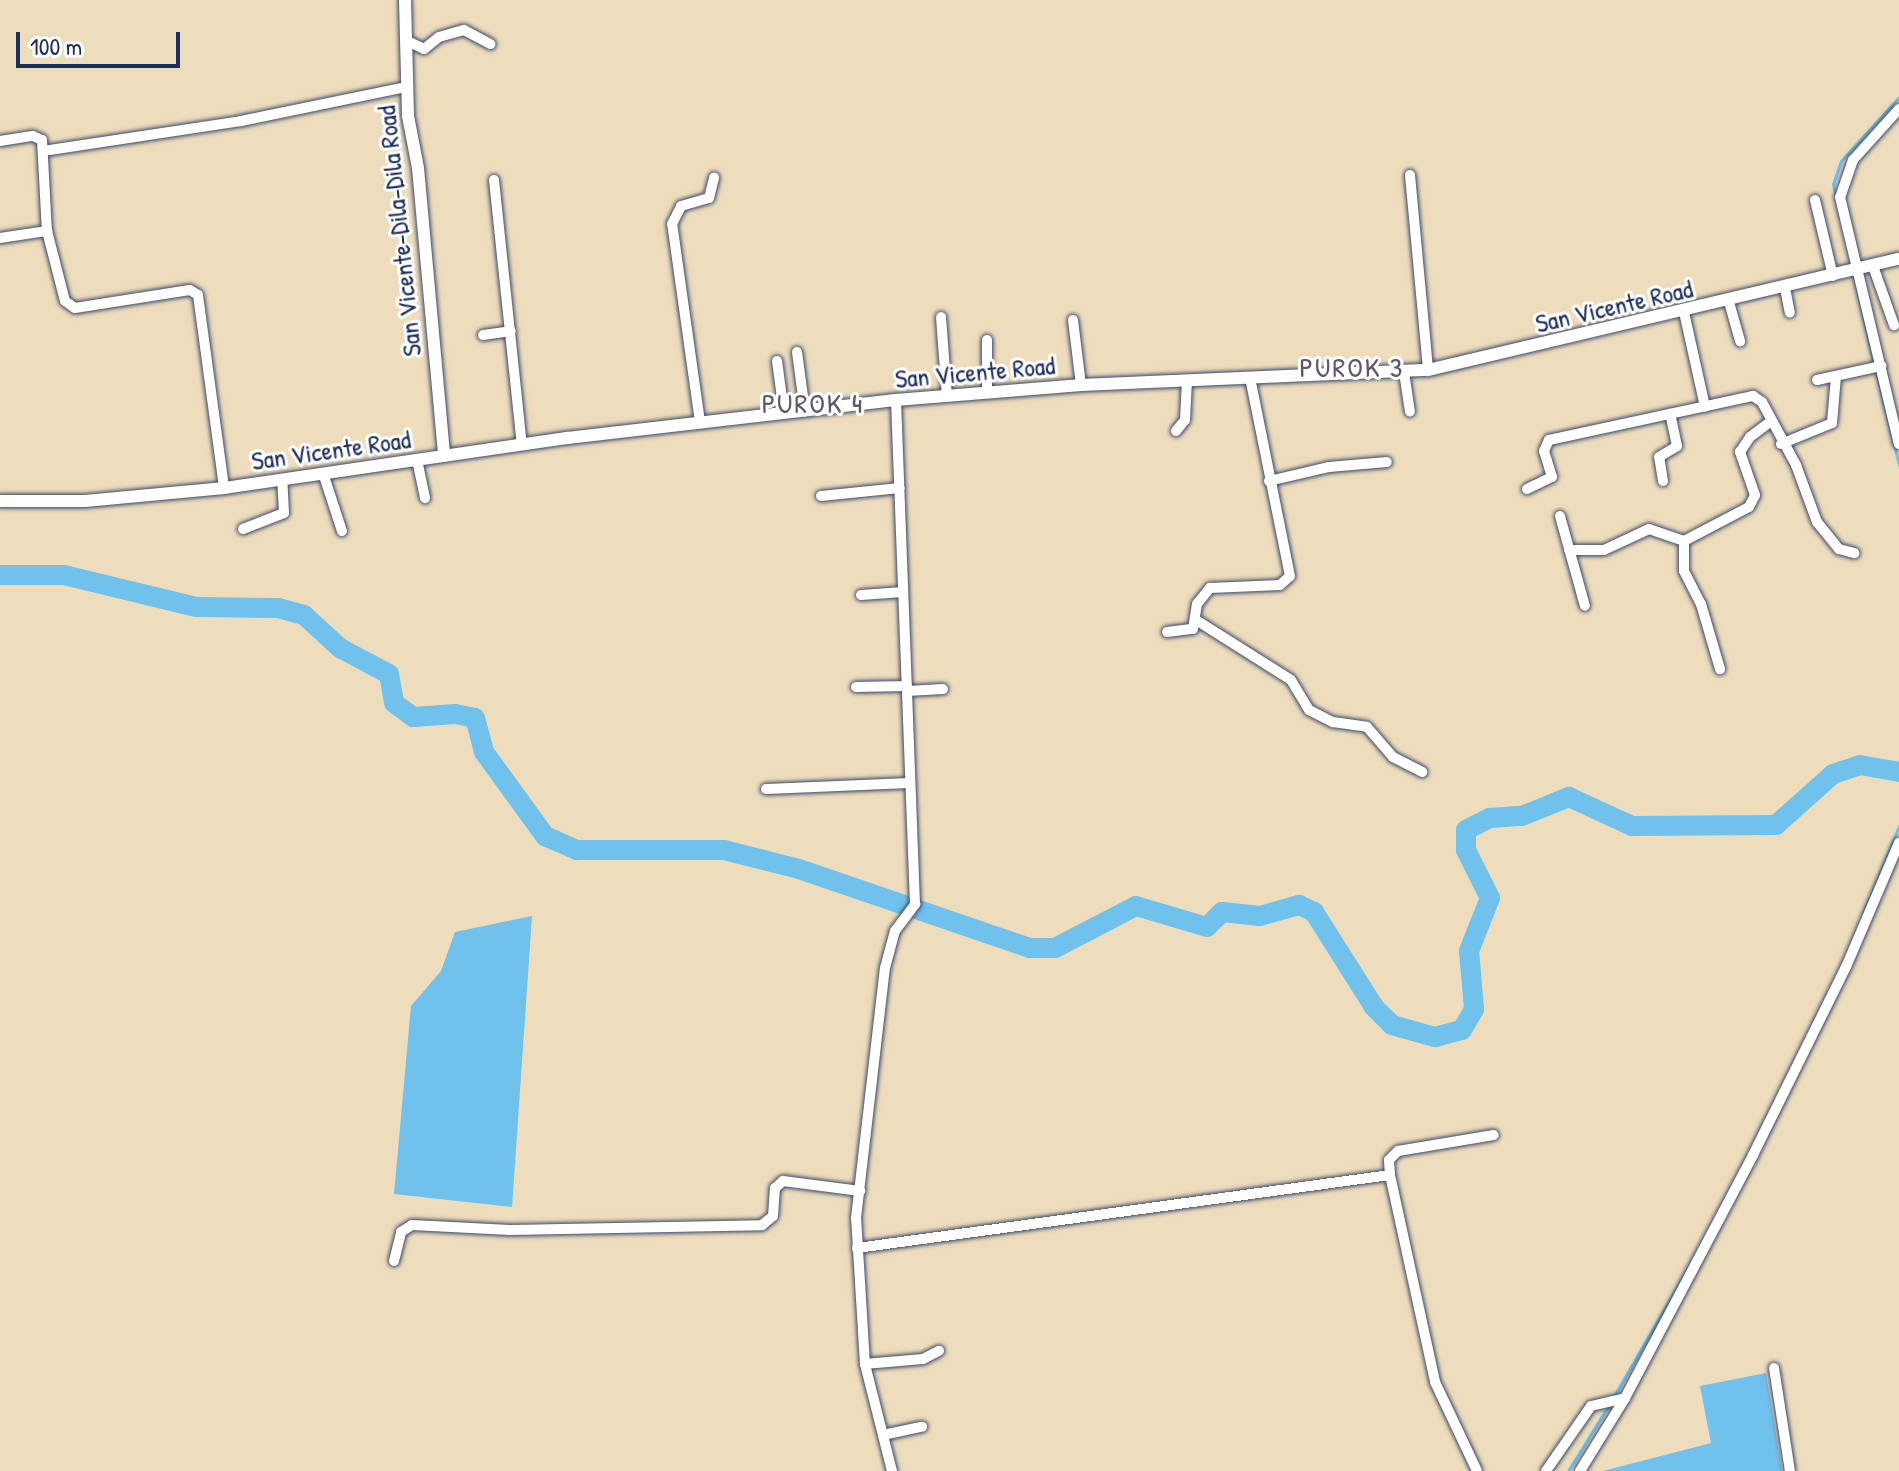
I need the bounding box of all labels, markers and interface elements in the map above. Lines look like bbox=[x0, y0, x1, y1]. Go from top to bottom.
scale bar bbox=[20, 16, 184, 66]
text: 100 m bbox=[30, 30, 82, 62]
street label: San Vicente-Dila-Dila Road bbox=[370, 104, 428, 358]
street label: San Vicente Road bbox=[1532, 273, 1696, 339]
street label: San Vicente Road bbox=[894, 349, 1056, 395]
district label: PUROK 3 bbox=[1300, 350, 1404, 384]
district label: PUROK 4 bbox=[762, 386, 864, 420]
street label: San Vicente Road bbox=[249, 423, 413, 477]

